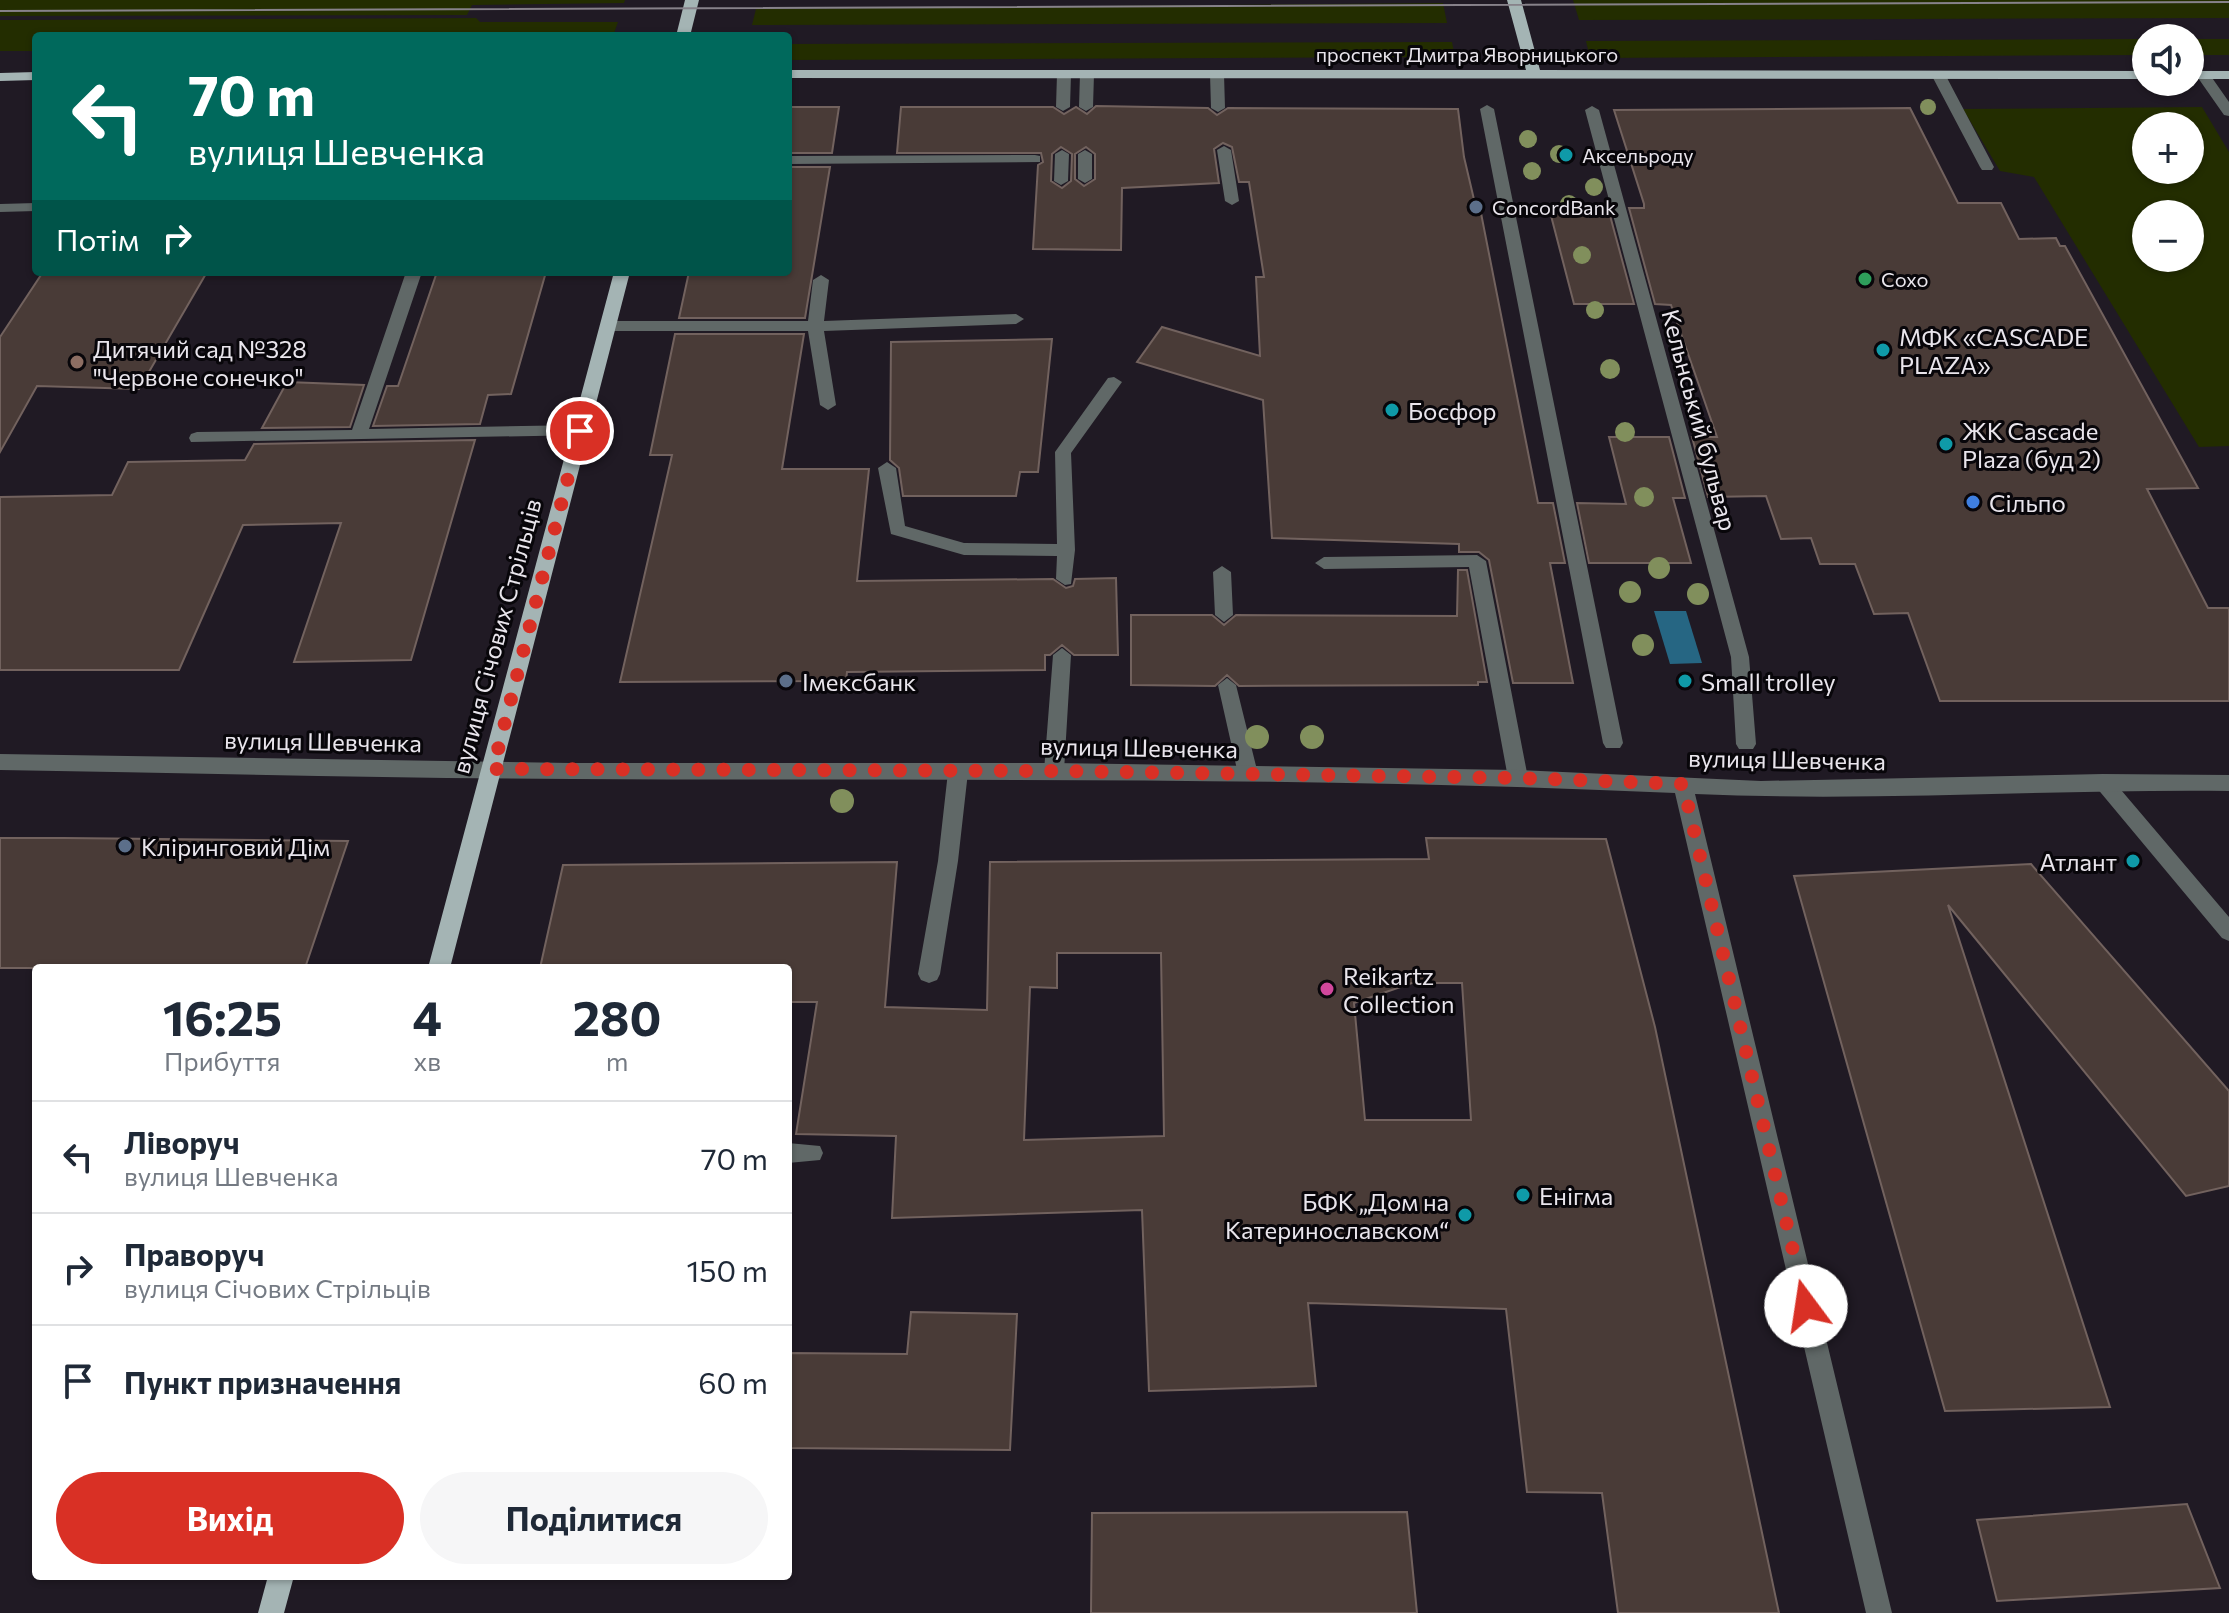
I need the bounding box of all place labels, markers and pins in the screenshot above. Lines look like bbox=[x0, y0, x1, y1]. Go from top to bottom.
place label: Аксельроду bbox=[1582, 143, 1694, 167]
marker: Аксельроду bbox=[1557, 146, 1575, 164]
place label: ConcordBank bbox=[1492, 195, 1616, 219]
marker: ConcordBank bbox=[1467, 198, 1485, 216]
place label: Сохо bbox=[1881, 267, 1928, 291]
marker: Сохо bbox=[1856, 270, 1874, 288]
place label: МФК «CASCADE PLAZA» bbox=[1899, 322, 2088, 379]
place label: Дитячий сад №328 "Червоне сонечко" bbox=[93, 334, 307, 391]
marker: МФК «CASCADE PLAZA» bbox=[1874, 341, 1892, 359]
marker: Дитячий сад №328 "Червоне сонечко" bbox=[68, 353, 86, 371]
place label: Босфор bbox=[1408, 396, 1497, 425]
pin bbox=[546, 397, 614, 465]
marker: Босфор bbox=[1383, 401, 1401, 419]
place label: ЖК Cascade Plaza (буд 2) bbox=[1962, 416, 2101, 473]
marker: ЖК Cascade Plaza (буд 2) bbox=[1937, 435, 1955, 453]
place label: Сільпо bbox=[1989, 488, 2066, 517]
marker: Сільпо bbox=[1964, 493, 1982, 511]
place label: Імексбанк bbox=[802, 667, 916, 696]
place label: Small trolley bbox=[1701, 667, 1836, 696]
marker: Імексбанк bbox=[777, 672, 795, 690]
marker: Small trolley bbox=[1676, 672, 1694, 690]
place label: Кліринговий Дім bbox=[141, 832, 330, 861]
marker: Кліринговий Дім bbox=[116, 837, 134, 855]
place label: Атлант bbox=[2040, 847, 2117, 876]
marker: Атлант bbox=[2124, 852, 2142, 870]
place label: Reikartz Collection bbox=[1343, 961, 1455, 1018]
marker: Reikartz Collection bbox=[1318, 980, 1336, 998]
place label: Енігма bbox=[1539, 1181, 1613, 1210]
marker: Енігма bbox=[1514, 1186, 1532, 1204]
place label: БФК „Дом на Катеринославском“ bbox=[1225, 1187, 1449, 1244]
marker: БФК „Дом на Катеринославском“ bbox=[1456, 1206, 1474, 1224]

